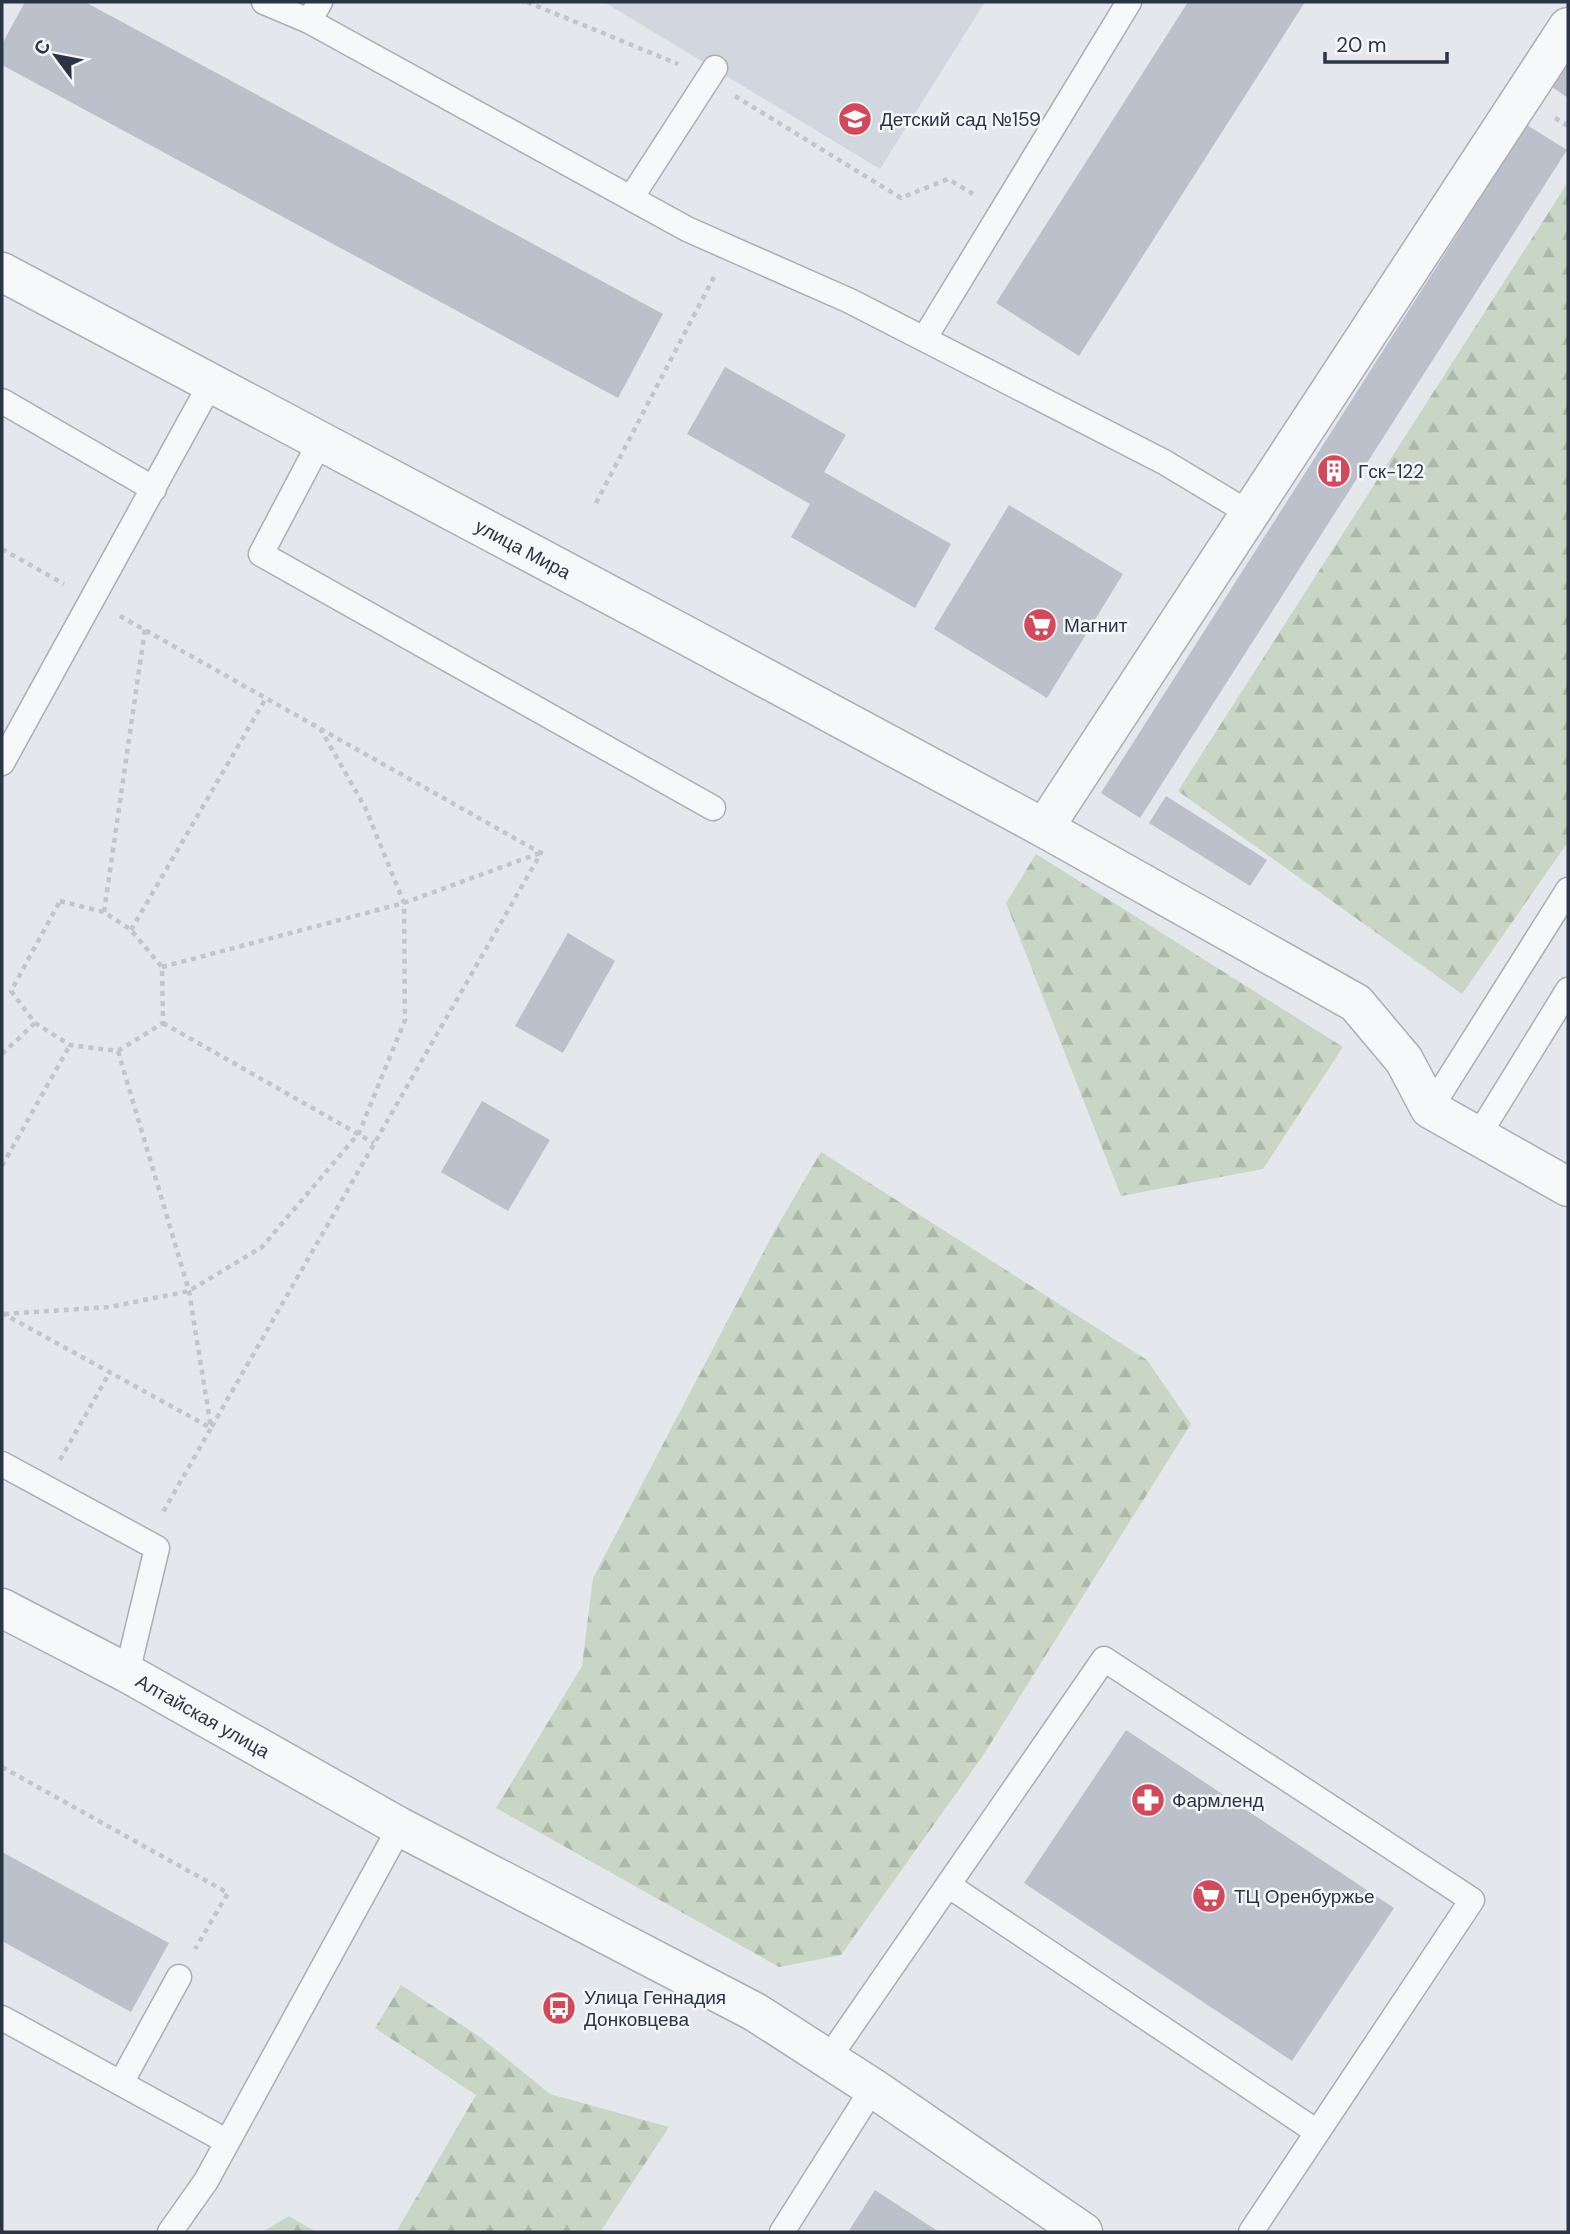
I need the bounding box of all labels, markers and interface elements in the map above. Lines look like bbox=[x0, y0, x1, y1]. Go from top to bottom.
north arrow bbox=[21, 21, 91, 91]
scale bar bbox=[1325, 21, 1448, 65]
text: 20 m bbox=[1336, 31, 1387, 59]
text: С bbox=[28, 35, 56, 60]
school or university icon: Детский сад №159 bbox=[836, 100, 874, 138]
place label: Детский сад №159 bbox=[880, 107, 1041, 132]
building icon: Гск-122 bbox=[1315, 452, 1353, 490]
place label: Гск-122 bbox=[1358, 459, 1424, 484]
street label: улица Мира bbox=[471, 513, 576, 585]
supermarket icon: Магнит bbox=[1021, 606, 1059, 644]
place label: Магнит bbox=[1064, 613, 1128, 638]
street label: Алтайская улица bbox=[131, 1668, 275, 1764]
pharmacy icon: Фармленд bbox=[1129, 1781, 1167, 1819]
place label: Фармленд bbox=[1172, 1788, 1264, 1813]
supermarket icon: ТЦ Оренбуржье bbox=[1190, 1877, 1228, 1915]
place label: ТЦ Оренбуржье bbox=[1234, 1884, 1375, 1909]
place label: Улица Геннадия Донковцева bbox=[584, 1985, 726, 2032]
bus stop icon: Улица Геннадия Донковцева bbox=[540, 1989, 578, 2027]

